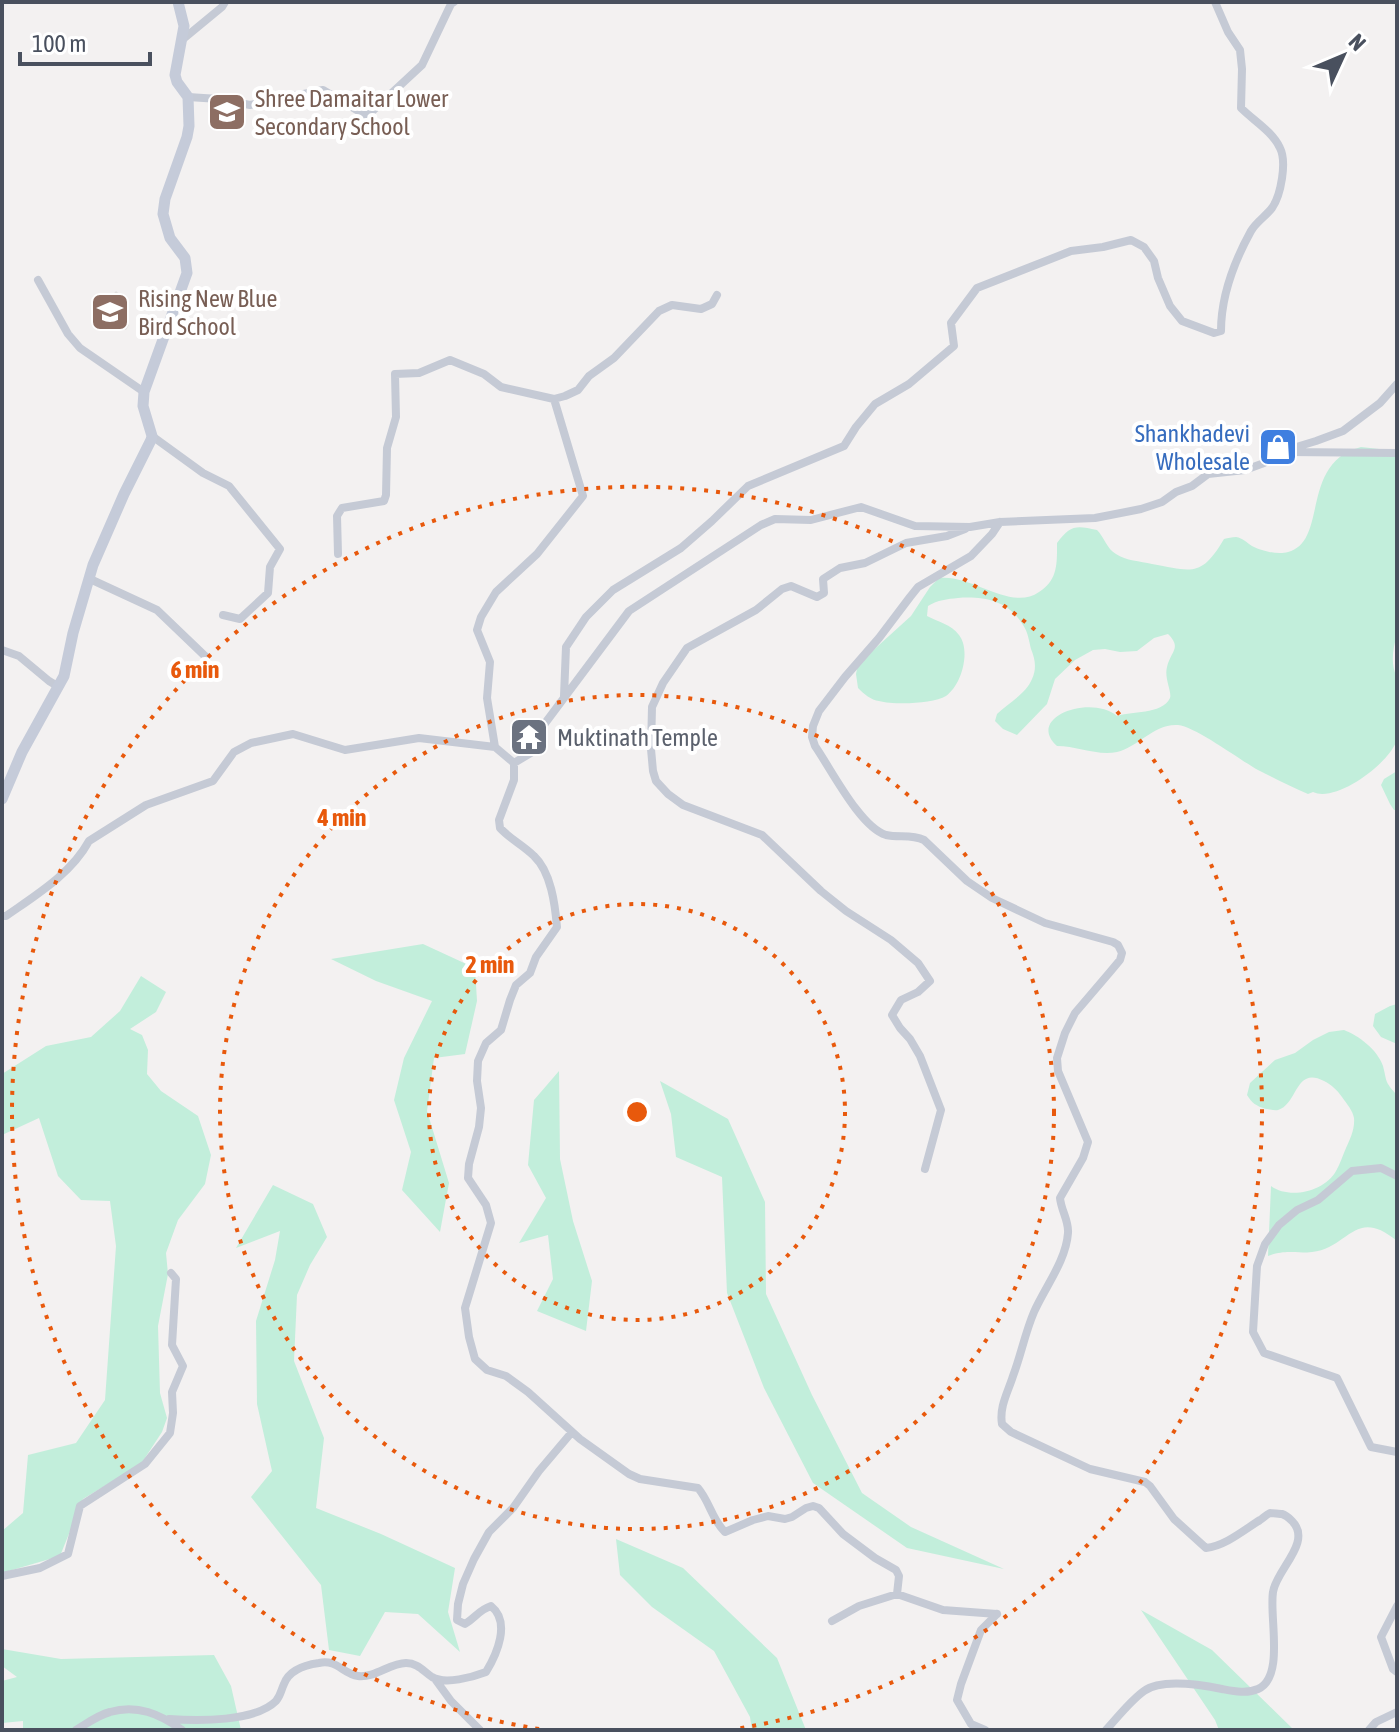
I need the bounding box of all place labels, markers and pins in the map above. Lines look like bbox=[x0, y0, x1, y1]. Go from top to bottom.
place label: Shree Damaitar Lower Secondary School bbox=[255, 85, 449, 140]
school or university icon: Shree Damaitar Lower Secondary School bbox=[206, 91, 248, 133]
place label: Rising New Blue Bird School bbox=[138, 285, 277, 340]
school or university icon: Rising New Blue Bird School bbox=[89, 291, 131, 333]
place label: Shankhadevi Wholesale bbox=[1135, 420, 1250, 475]
shop icon: Shankhadevi Wholesale bbox=[1257, 426, 1299, 468]
temple icon: Muktinath Temple bbox=[508, 716, 550, 758]
place label: Muktinath Temple bbox=[557, 724, 718, 751]
centre of rings bbox=[623, 1098, 651, 1126]

